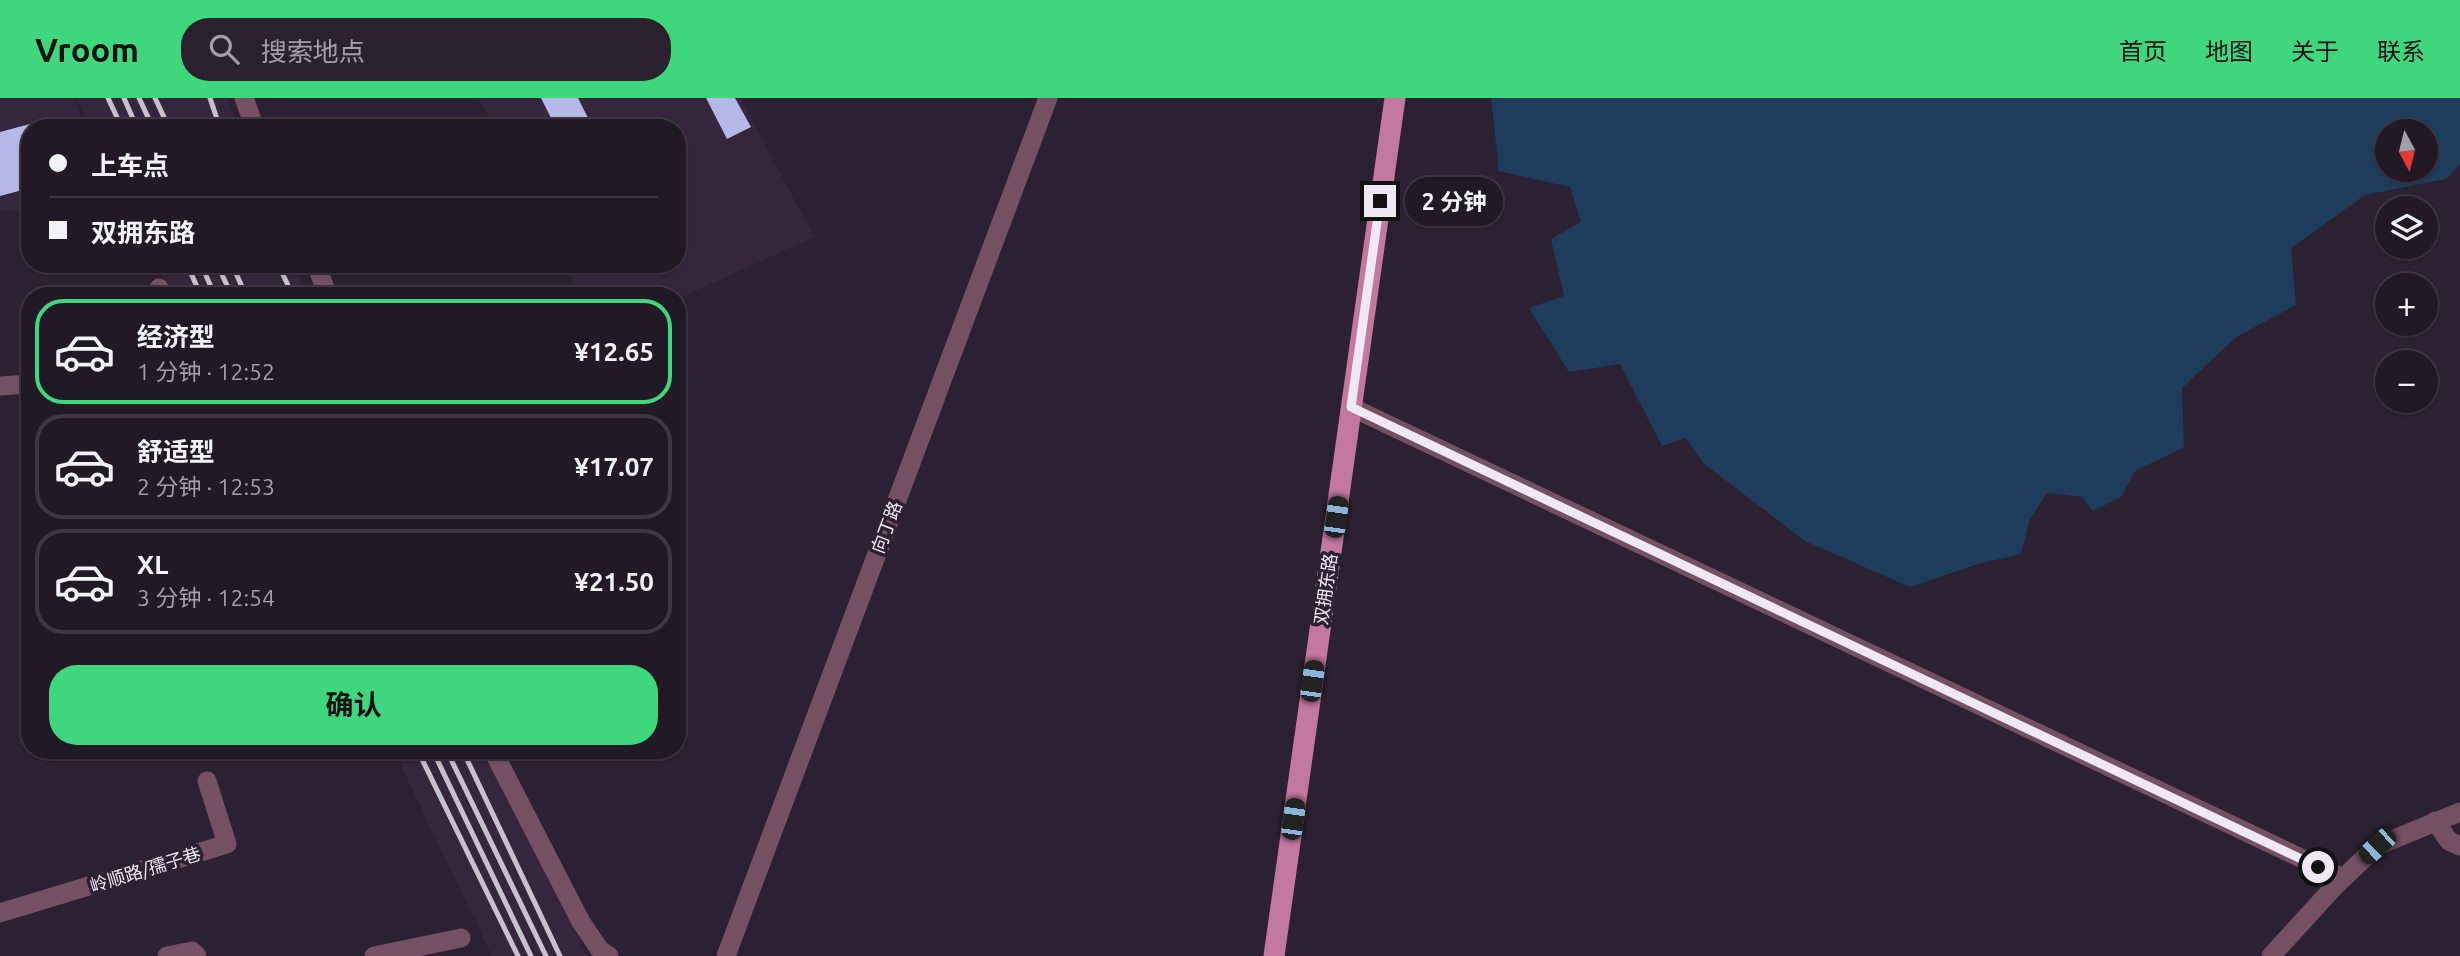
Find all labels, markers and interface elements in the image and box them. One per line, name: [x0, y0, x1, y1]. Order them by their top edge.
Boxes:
search box: [181, 18, 671, 81]
icon: search: [205, 30, 243, 68]
text: Vroom: [35, 31, 139, 68]
text: 搜索地点: [261, 37, 365, 66]
text: 首页: [2119, 38, 2167, 65]
text: 地图: [2205, 38, 2253, 65]
text: 关于: [2291, 38, 2339, 65]
text: 联系: [2377, 38, 2425, 65]
north arrow: [2375, 119, 2438, 182]
map controls: [2375, 119, 2438, 413]
text: 上车点: [91, 151, 169, 180]
callout: 2 分钟: [1404, 176, 1502, 226]
route end: [1364, 185, 1396, 217]
text: 2 分钟: [1422, 189, 1486, 214]
button: layers: [2375, 196, 2438, 259]
text: 双拥东路: [91, 218, 195, 247]
button: +: [2375, 273, 2438, 336]
icon: car: [53, 320, 116, 383]
text: 经济型: [137, 322, 215, 351]
text: ¥12.65: [574, 337, 654, 366]
button: −: [2375, 350, 2438, 413]
text: 1 分钟 · 12:52: [137, 359, 275, 384]
icon: car: [53, 435, 116, 498]
text: 舒适型: [137, 437, 215, 466]
text: ¥17.07: [574, 452, 654, 481]
text: 2 分钟 · 12:53: [137, 474, 275, 499]
car: [1323, 495, 1350, 539]
street label: 向丁路: [867, 498, 905, 556]
icon: car: [53, 550, 116, 613]
text: XL: [137, 550, 168, 579]
street label: 双拥东路: [1310, 552, 1340, 626]
text: ¥21.50: [574, 567, 654, 596]
text: 3 分钟 · 12:54: [137, 585, 275, 610]
car: [1299, 659, 1326, 703]
button: 确认: [49, 665, 658, 745]
car: [1280, 797, 1307, 841]
car: [2355, 824, 2400, 868]
street label: 岭顺路/孺子巷: [87, 843, 203, 895]
route start: [2302, 851, 2334, 883]

